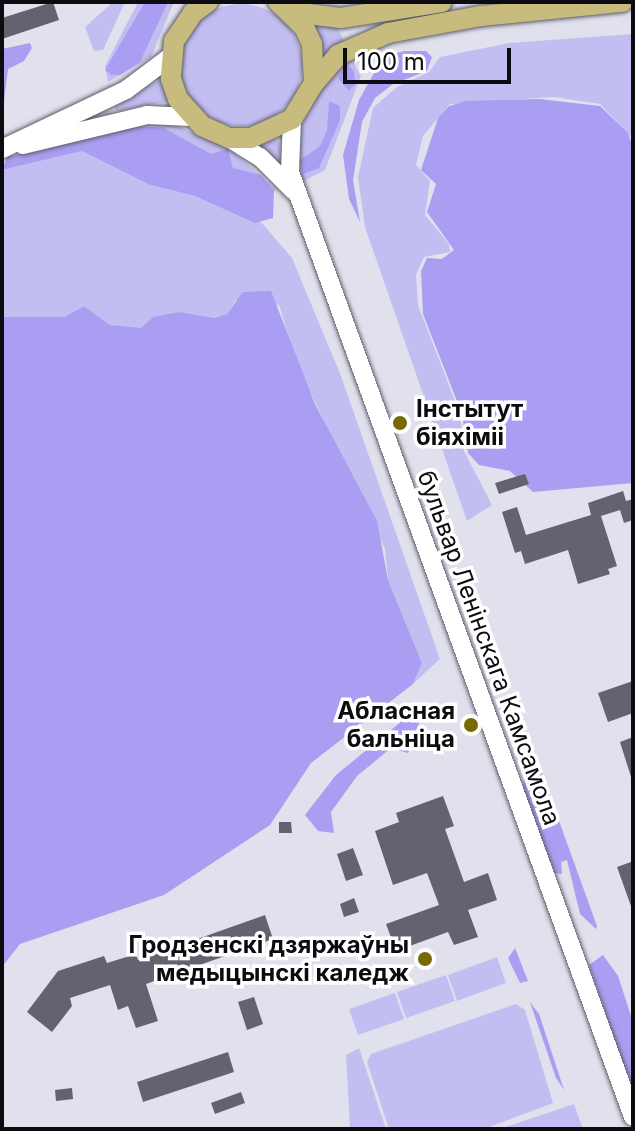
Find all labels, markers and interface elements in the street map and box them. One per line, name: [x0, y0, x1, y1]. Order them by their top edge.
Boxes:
scale bar: [347, 32, 515, 82]
text: 100 m: [357, 47, 425, 76]
place label: Інстытут біяхіміі: [416, 395, 523, 451]
marker: Інстытут біяхіміі: [391, 414, 409, 432]
street label: бульвар Ленінскага Камсамола: [411, 467, 567, 829]
place label: Абласная бальніца: [337, 697, 455, 753]
marker: Абласная бальніца: [462, 716, 480, 734]
place label: Гродзенскі дзяржаўны медыцынскі каледж: [129, 931, 409, 987]
marker: Гродзенскі дзяржаўны медыцынскі каледж: [416, 950, 434, 968]

